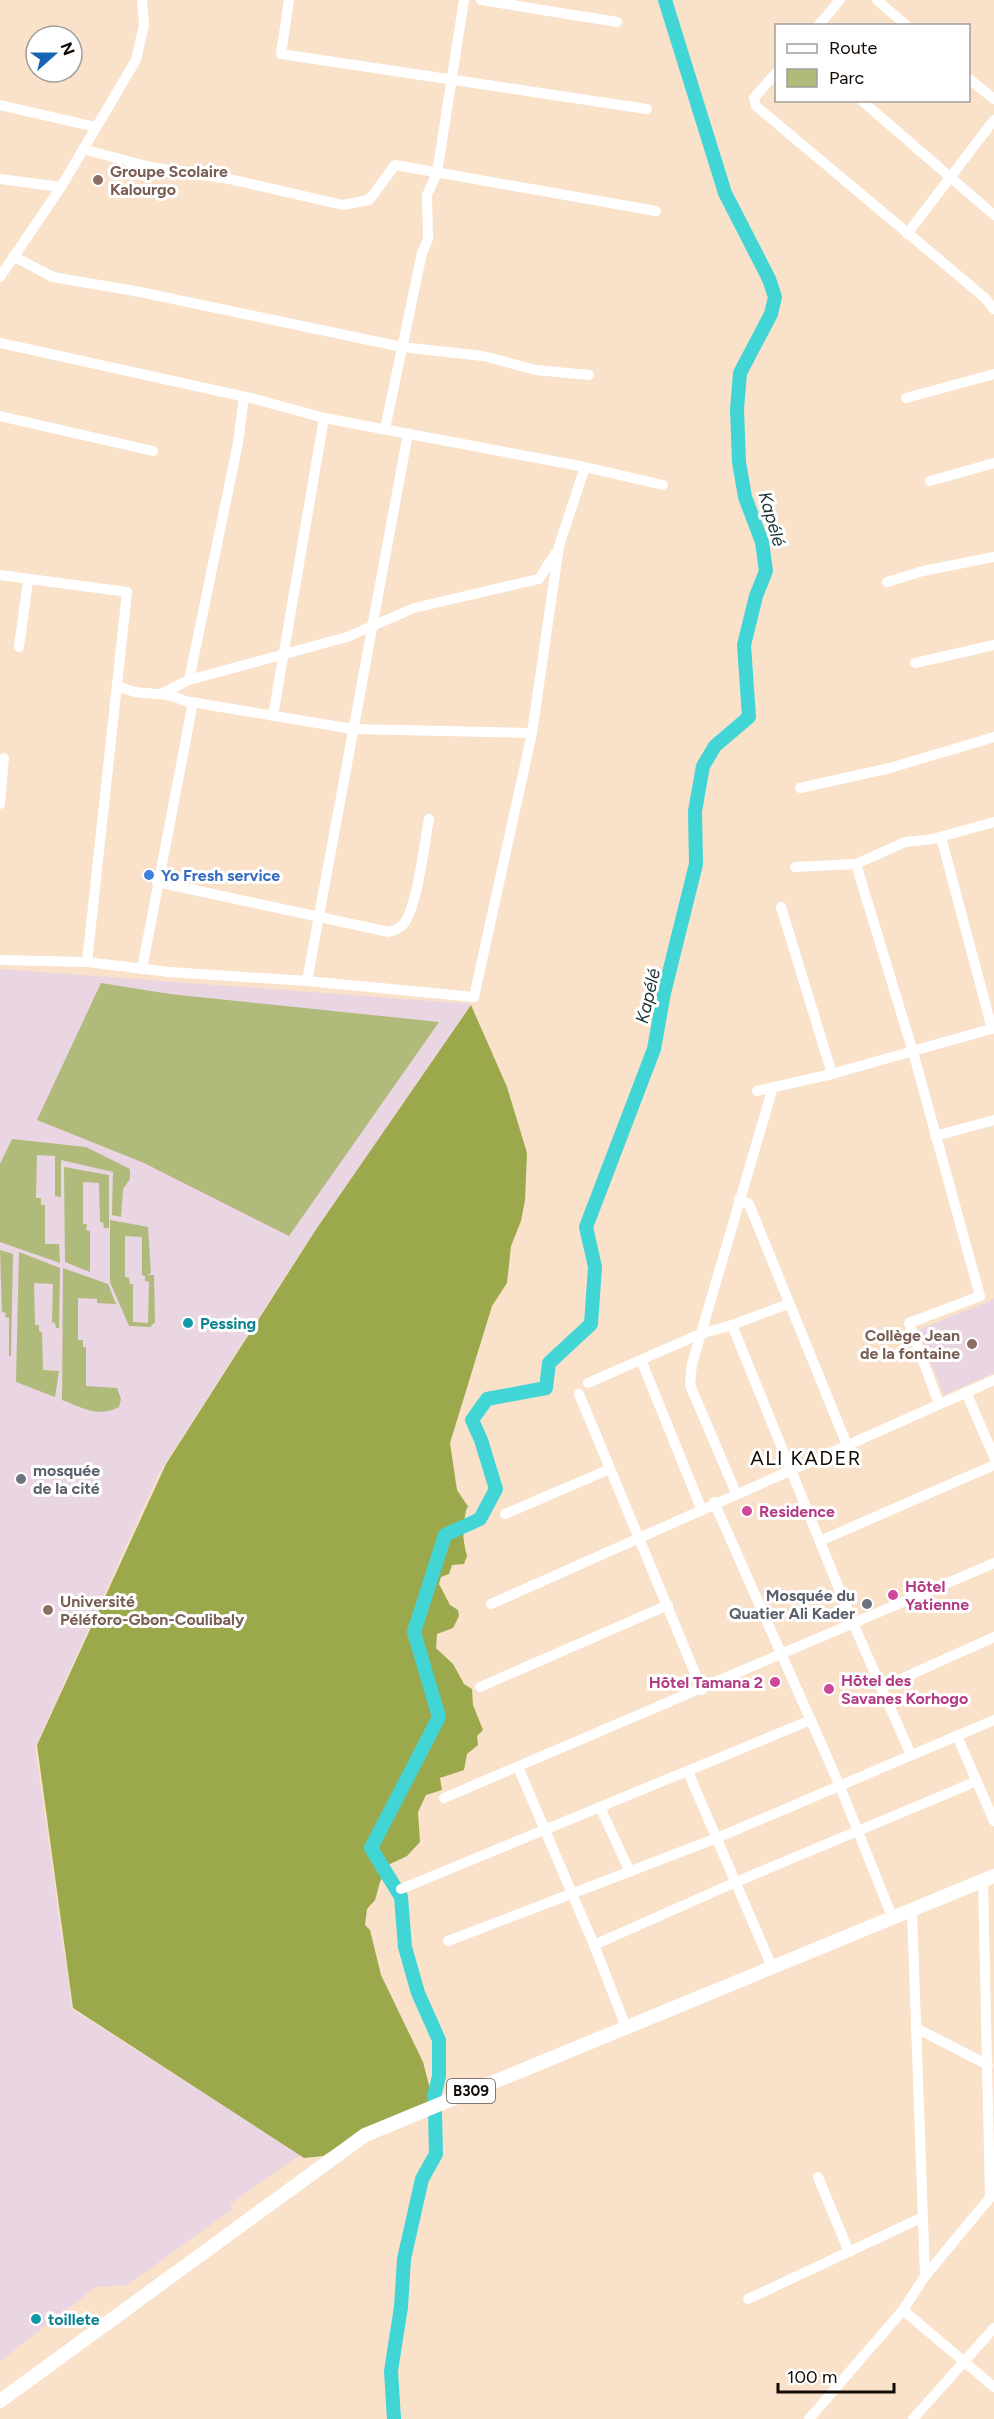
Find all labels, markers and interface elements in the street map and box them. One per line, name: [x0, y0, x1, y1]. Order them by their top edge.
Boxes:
north arrow: [24, 24, 84, 84]
legend: [775, 24, 970, 102]
text: Route: [829, 37, 878, 59]
text: N: [56, 40, 79, 58]
text: Parc: [829, 67, 865, 89]
place label: Groupe Scolaire Kalourgo: [110, 162, 228, 199]
marker: Groupe Scolaire Kalourgo: [91, 173, 105, 187]
water label: Kapélé: [754, 489, 790, 549]
place label: Yo Fresh service: [161, 866, 280, 885]
marker: Yo Fresh service: [142, 868, 156, 882]
water label: Kapélé: [631, 966, 665, 1026]
place label: Pessing: [200, 1314, 256, 1333]
marker: Pessing: [181, 1316, 195, 1330]
place label: Collège Jean de la fontaine: [860, 1326, 960, 1363]
marker: Collège Jean de la fontaine: [965, 1337, 979, 1351]
district label: ALI KADER: [750, 1446, 862, 1470]
place label: mosquée de la cité: [33, 1461, 100, 1498]
marker: mosquée de la cité: [14, 1472, 28, 1486]
place label: Residence: [759, 1502, 835, 1521]
marker: Residence: [740, 1504, 754, 1518]
place label: Hôtel Yatienne: [905, 1577, 969, 1614]
place label: Mosquée du Quatier Ali Kader: [729, 1586, 855, 1623]
marker: Hôtel Yatienne: [886, 1588, 900, 1602]
place label: Université Péléforo-Gbon-Coulibaly: [60, 1592, 245, 1629]
marker: Mosquée du Quatier Ali Kader: [860, 1597, 874, 1611]
marker: Université Péléforo-Gbon-Coulibaly: [41, 1603, 55, 1617]
place label: Hôtel des Savanes Korhogo: [841, 1671, 968, 1708]
place label: Hôtel Tamana 2: [649, 1673, 763, 1692]
marker: Hôtel Tamana 2: [768, 1675, 782, 1689]
marker: Hôtel des Savanes Korhogo: [822, 1682, 836, 1696]
road number: B309: [447, 2079, 495, 2103]
place label: toillete: [48, 2310, 100, 2329]
marker: toillete: [29, 2312, 43, 2326]
scale bar: [778, 2356, 894, 2394]
text: 100 m: [787, 2366, 837, 2388]

